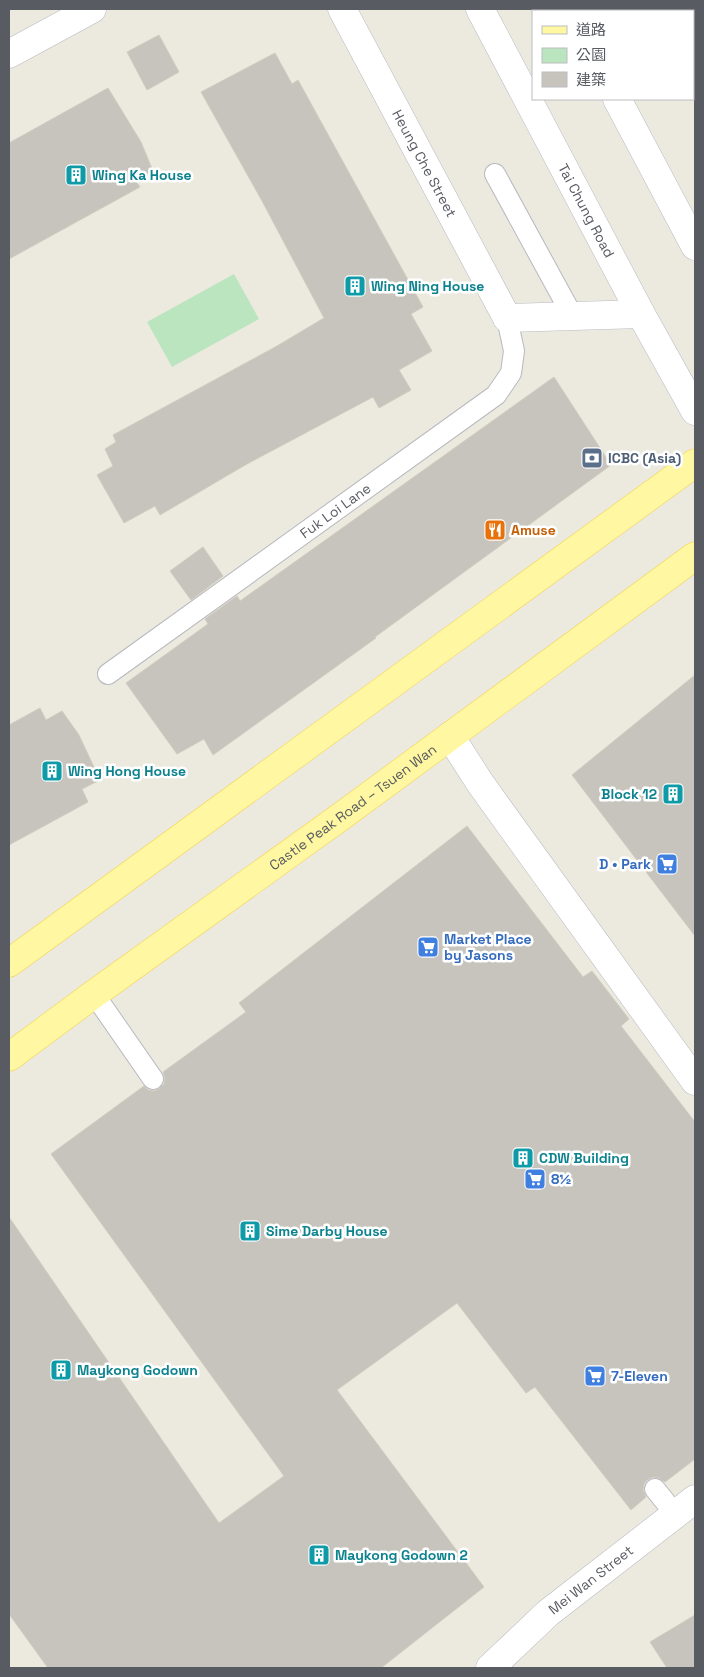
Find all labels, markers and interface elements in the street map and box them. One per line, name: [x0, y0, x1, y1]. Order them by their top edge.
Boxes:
legend: [532, 10, 694, 100]
text: 道路: [576, 20, 606, 39]
text: 公園: [576, 45, 606, 64]
text: 建築: [576, 70, 606, 89]
street label: Heung Che Street: [388, 106, 461, 220]
street label: Tai Chung Road: [554, 161, 619, 261]
building icon: Wing Ka House: [64, 163, 88, 187]
place label: Wing Ka House: [92, 166, 192, 184]
building icon: Wing Ning House: [343, 274, 367, 298]
place label: Wing Ning House: [371, 277, 484, 295]
bank icon: ICBC (Asia): [580, 446, 604, 470]
place label: ICBC (Asia): [608, 449, 681, 467]
street label: Fuk Loi Lane: [296, 479, 374, 542]
restaurant icon: Amuse: [483, 518, 507, 542]
place label: Amuse: [511, 521, 556, 539]
street label: Castle Peak Road – Tsuen Wan: [266, 740, 440, 874]
building icon: Wing Hong House: [40, 759, 64, 783]
place label: Wing Hong House: [68, 762, 186, 780]
building icon: Block 12: [661, 782, 685, 806]
place label: Block 12: [601, 785, 657, 803]
supermarket icon: D • Park: [655, 852, 679, 876]
place label: D • Park: [599, 855, 651, 873]
place label: Market Place by Jasons: [444, 930, 532, 964]
supermarket icon: Market Place by Jasons: [416, 935, 440, 959]
building icon: CDW Building: [511, 1146, 535, 1170]
place label: CDW Building: [539, 1149, 629, 1167]
supermarket icon: 8½: [523, 1167, 547, 1191]
place label: 8½: [551, 1170, 571, 1188]
building icon: Sime Darby House: [238, 1219, 262, 1243]
place label: Sime Darby House: [266, 1222, 388, 1240]
building icon: Maykong Godown: [49, 1358, 73, 1382]
place label: Maykong Godown: [77, 1361, 198, 1379]
supermarket icon: 7-Eleven: [583, 1364, 607, 1388]
place label: 7-Eleven: [611, 1367, 668, 1385]
street label: Mei Wan Street: [545, 1541, 637, 1618]
building icon: Maykong Godown 2: [307, 1543, 331, 1567]
place label: Maykong Godown 2: [335, 1546, 468, 1564]

